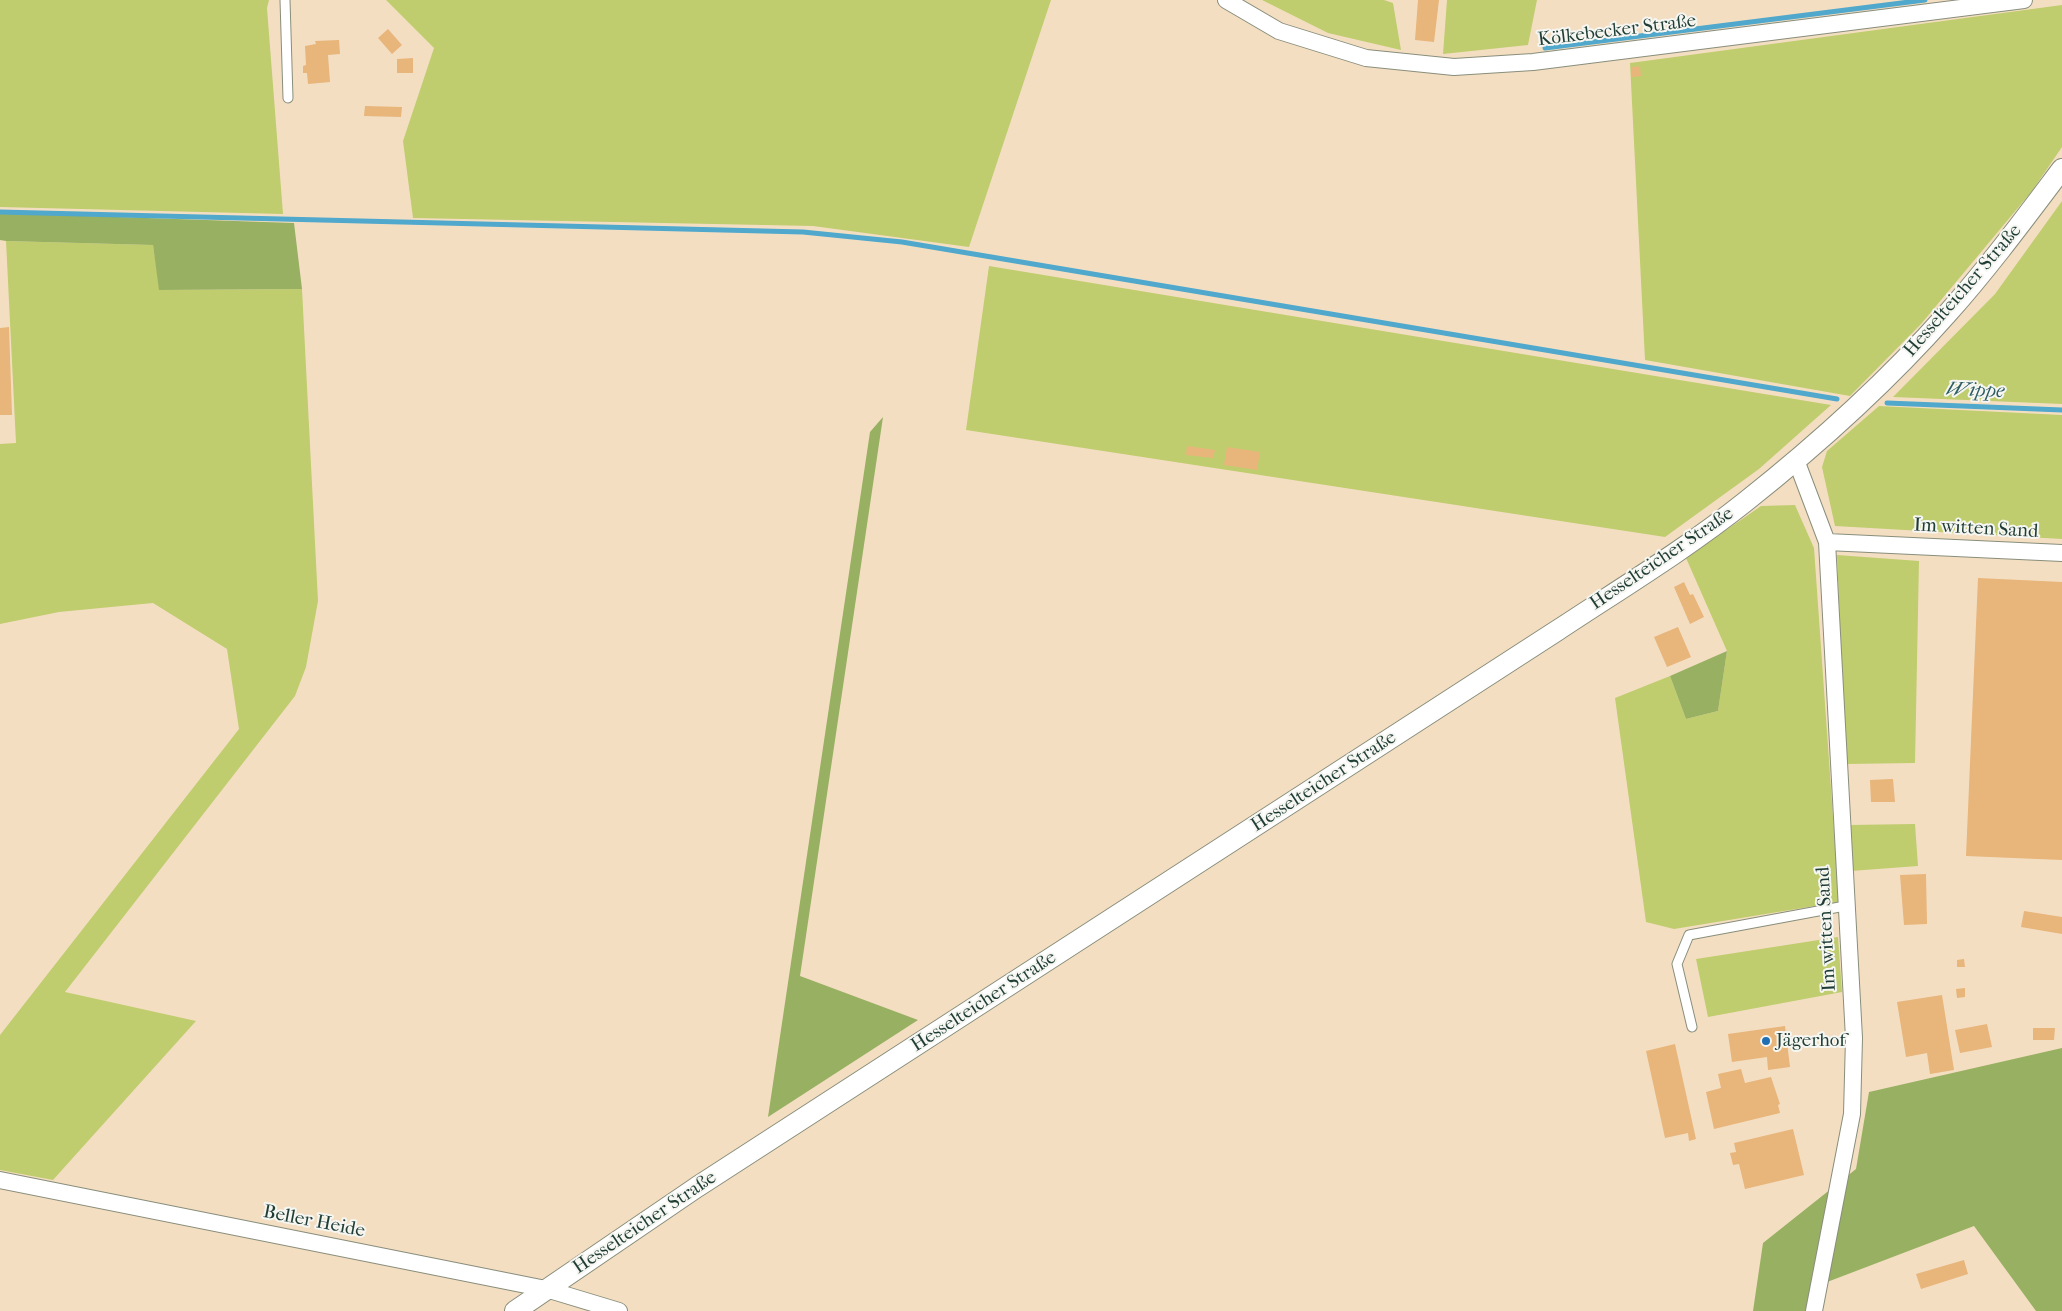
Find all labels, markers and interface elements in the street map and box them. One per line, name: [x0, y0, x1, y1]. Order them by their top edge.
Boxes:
street label: Kölkebecker Straße: [1537, 10, 1697, 52]
street label: Hesselteicher Straße: [1899, 220, 2027, 362]
water label: Wippe: [1945, 378, 2005, 404]
street label: Hesselteicher Straße: [1586, 503, 1738, 615]
street label: Im witten Sand: [1913, 514, 2039, 544]
street label: Hesselteicher Straße: [1247, 727, 1401, 837]
street label: Im witten Sand: [1812, 866, 1842, 992]
street label: Hesselteicher Straße: [907, 947, 1061, 1057]
place label: Jägerhof: [1776, 1030, 1845, 1052]
marker: Jägerhof: [1760, 1035, 1772, 1047]
street label: Hesselteicher Straße: [569, 1167, 721, 1279]
street label: Beller Heide: [261, 1201, 367, 1243]

